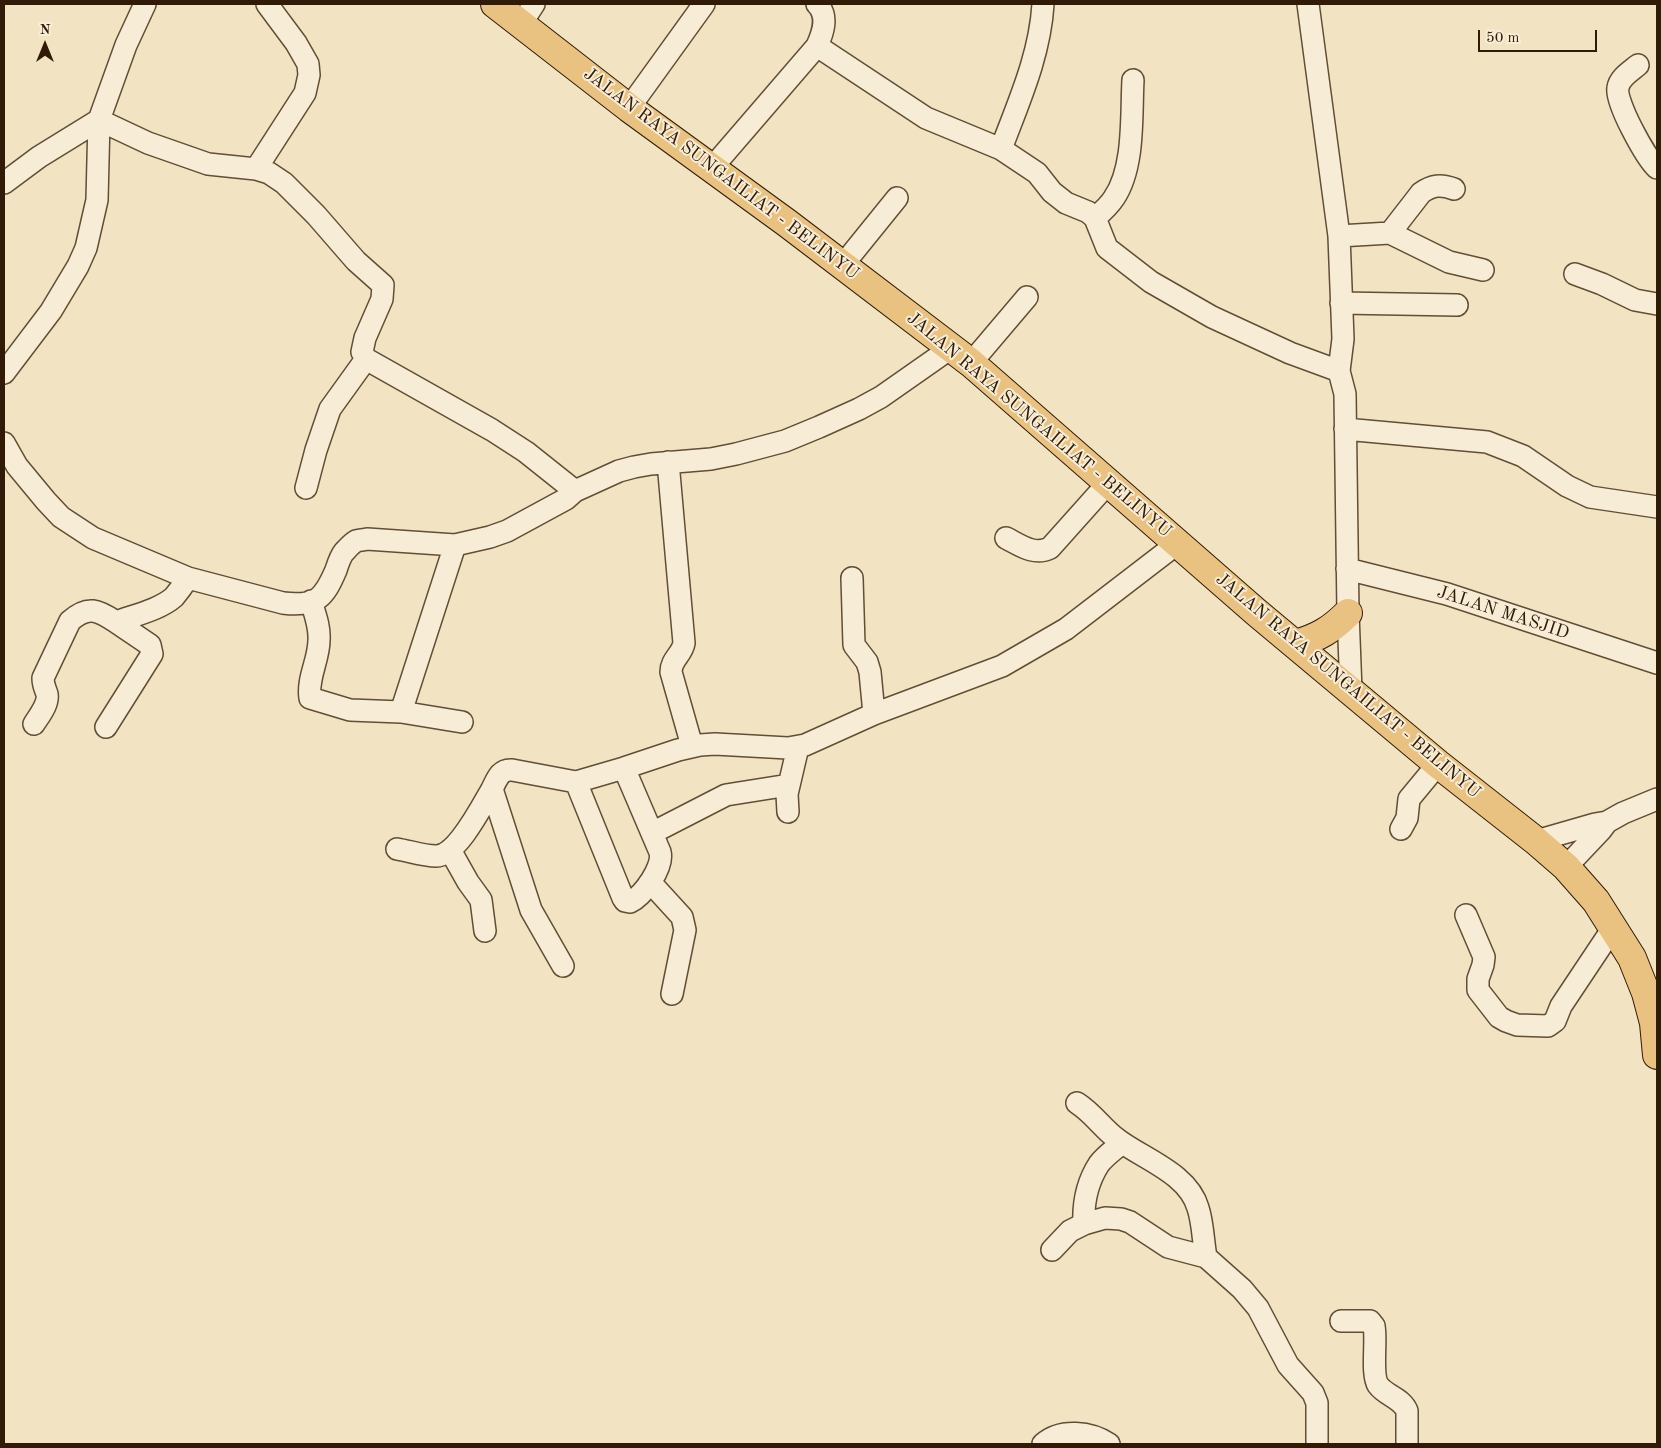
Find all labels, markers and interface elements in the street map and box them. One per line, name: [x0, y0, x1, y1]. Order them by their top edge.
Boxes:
north arrow: [20, 20, 70, 70]
scale bar: [1481, 20, 1600, 52]
text: N: [40, 23, 50, 37]
text: 50 m: [1486, 31, 1520, 46]
street label: JALAN RAYA SUNGAILIAT - BELINYU: [579, 63, 863, 285]
street label: JALAN RAYA SUNGAILIAT - BELINYU: [902, 308, 1176, 542]
street label: JALAN RAYA SUNGAILIAT - BELINYU: [1211, 569, 1485, 803]
street label: JALAN MASJID: [1434, 581, 1572, 645]

